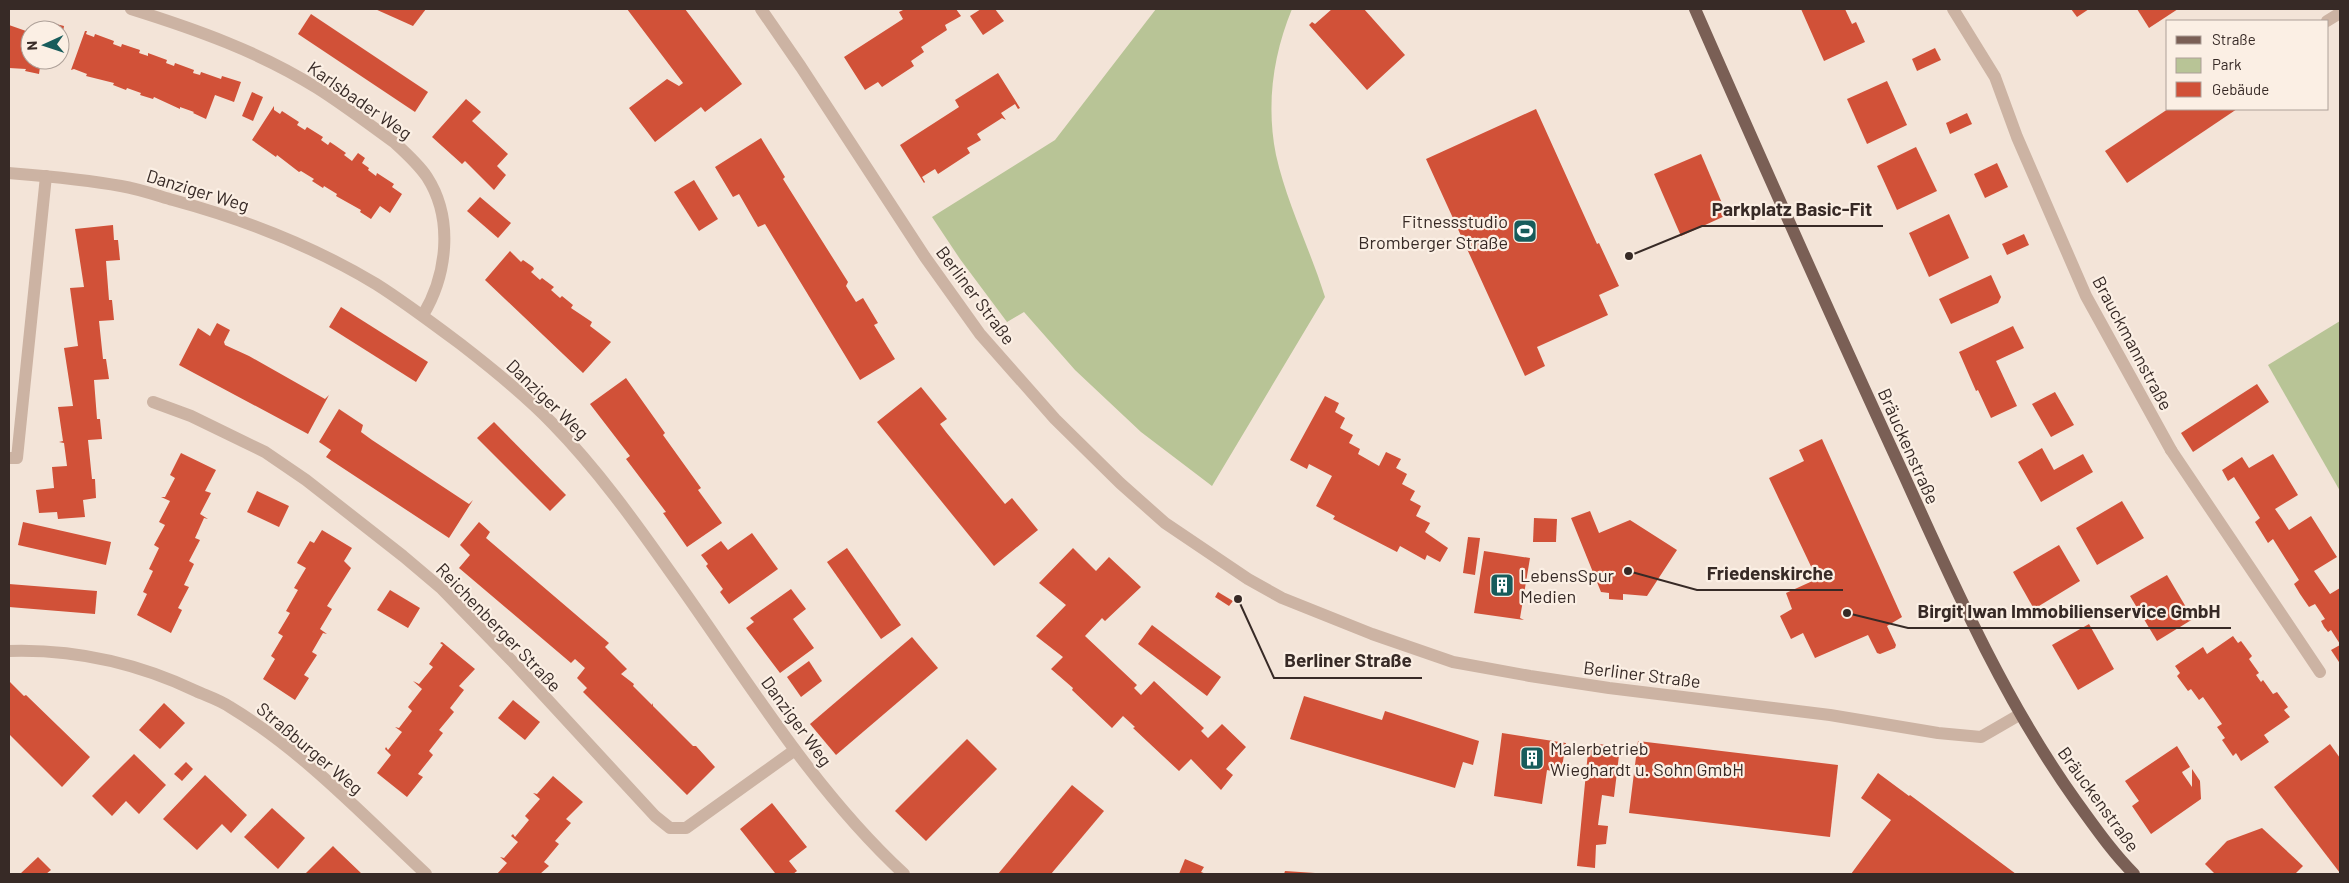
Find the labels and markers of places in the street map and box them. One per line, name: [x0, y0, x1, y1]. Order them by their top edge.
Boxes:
callout: Parkplatz Basic-Fit: [1702, 192, 1883, 226]
place label: Fitnessstudio Bromberger Straße: [1358, 210, 1508, 253]
sports icon: Fitnessstudio Bromberger Straße: [1512, 218, 1538, 244]
callout: Friedenskirche: [1697, 556, 1843, 590]
place label: LebensSpur Medien: [1520, 564, 1615, 607]
building icon: LebensSpur Medien: [1489, 572, 1515, 598]
callout: Birgit Iwan Immobilienservice GmbH: [1908, 594, 2231, 628]
callout: Berliner Straße: [1274, 644, 1422, 678]
place label: Malerbetrieb Wieghardt u. Sohn GmbH: [1550, 737, 1744, 780]
building icon: Malerbetrieb Wieghardt u. Sohn GmbH: [1519, 745, 1545, 771]

